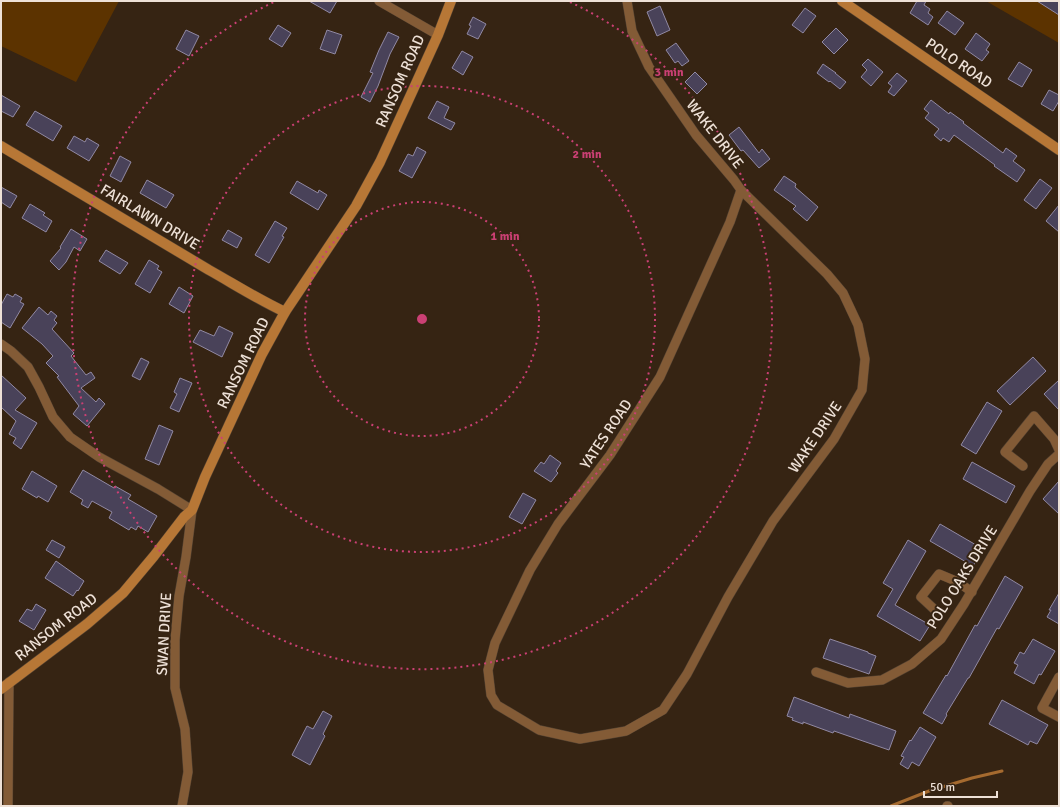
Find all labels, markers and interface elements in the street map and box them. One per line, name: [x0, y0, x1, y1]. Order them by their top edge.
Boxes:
street label: RANSOM ROAD: [372, 32, 428, 130]
street label: POLO ROAD: [922, 34, 996, 92]
text: 3 min: [655, 65, 684, 80]
street label: WAKE DRIVE: [683, 96, 747, 172]
text: 2 min: [573, 147, 602, 162]
street label: FAIRLAWN DRIVE: [97, 180, 203, 254]
text: 1 min: [491, 229, 520, 244]
centre of rings: [415, 312, 429, 326]
street label: RANSOM ROAD: [213, 314, 273, 412]
street label: YATES ROAD: [576, 396, 636, 472]
street label: WAKE DRIVE: [784, 398, 846, 476]
street label: POLO OAKS DRIVE: [923, 522, 1001, 632]
street label: RANSOM ROAD: [11, 589, 101, 665]
street label: SWAN DRIVE: [153, 592, 175, 676]
scale bar: [924, 773, 997, 799]
text: 50 m: [930, 780, 955, 795]

